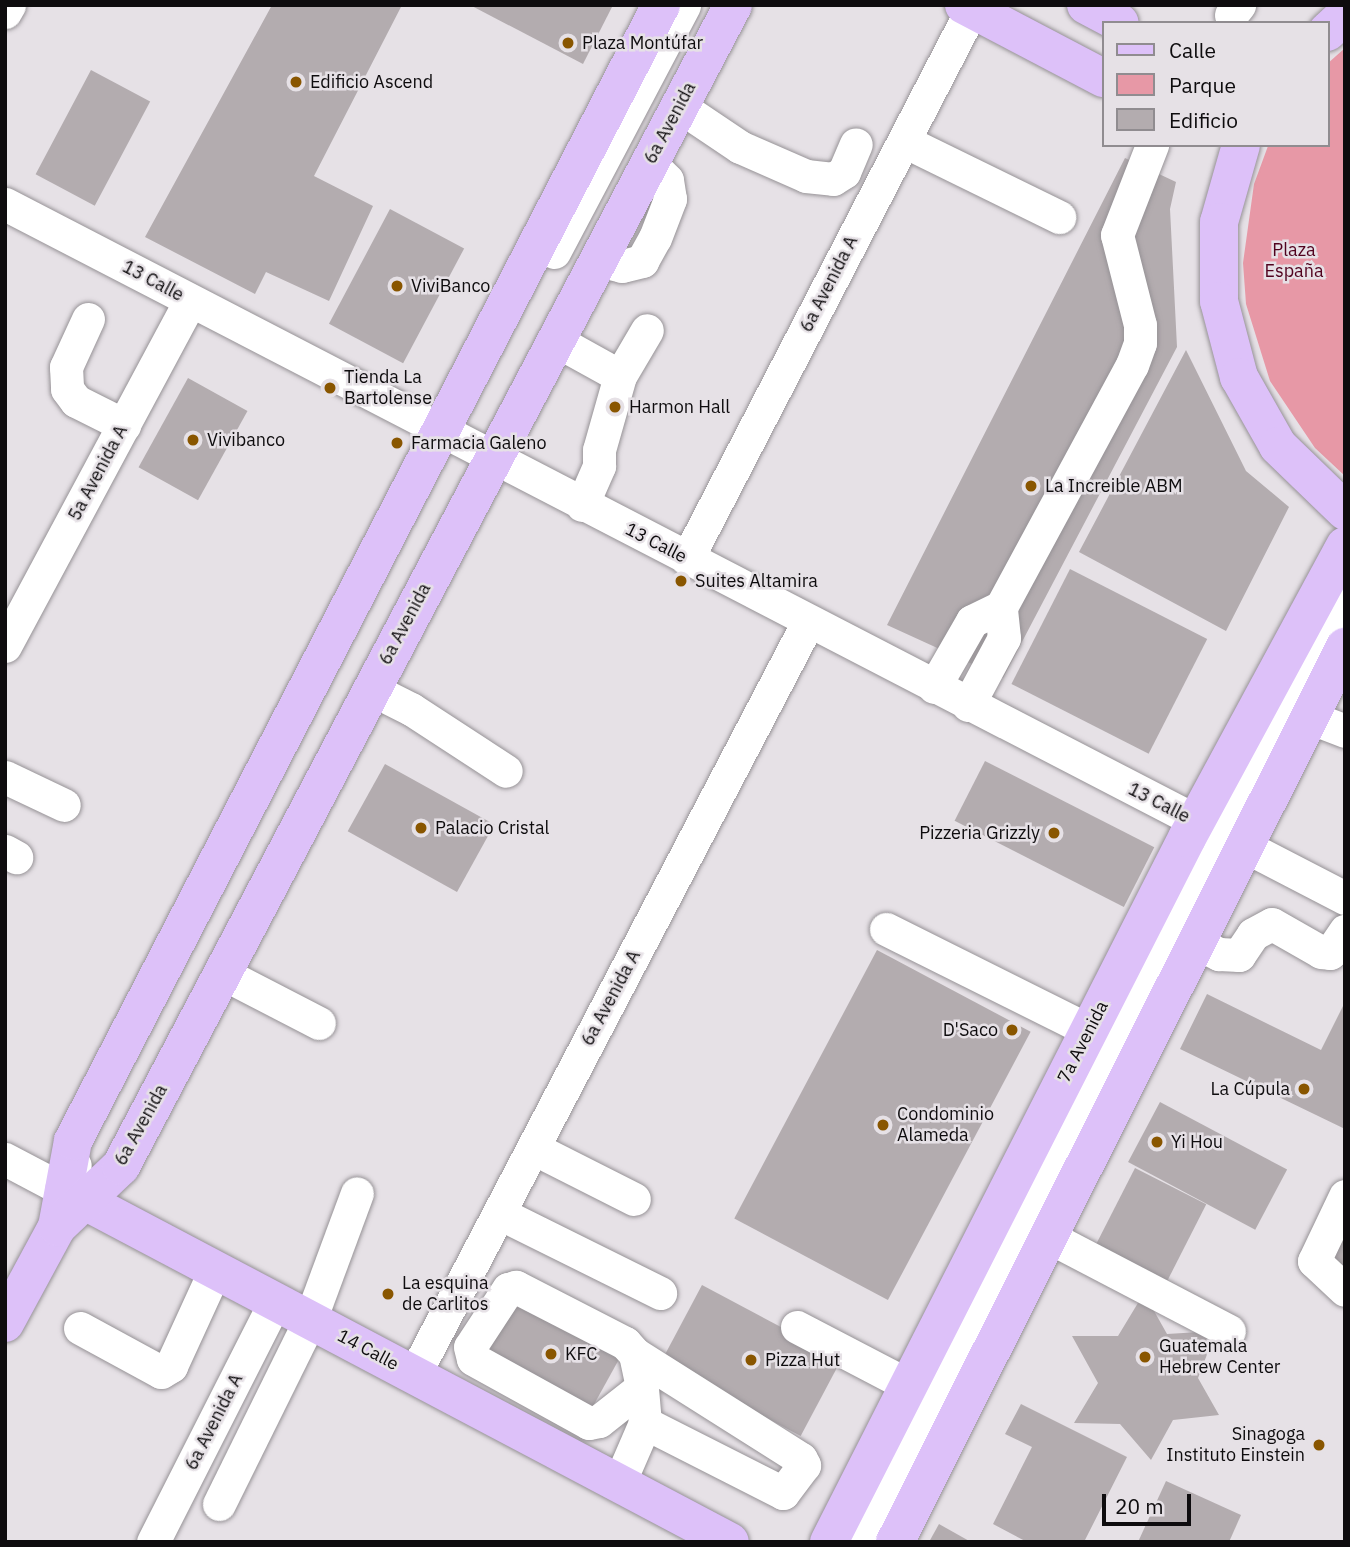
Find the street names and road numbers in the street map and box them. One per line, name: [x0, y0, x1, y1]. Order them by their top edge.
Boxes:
street label: 6a Avenida: [640, 79, 700, 167]
street label: 6a Avenida A: [796, 232, 862, 336]
street label: 13 Calle: [119, 256, 187, 306]
street label: 5a Avenida A: [64, 422, 132, 524]
street label: 13 Calle: [622, 518, 690, 568]
street label: 6a Avenida: [375, 580, 435, 668]
street label: 13 Calle: [1125, 778, 1193, 828]
street label: 6a Avenida A: [577, 947, 645, 1049]
street label: 7a Avenida: [1053, 997, 1113, 1087]
street label: 6a Avenida: [110, 1081, 172, 1169]
street label: 14 Calle: [334, 1325, 402, 1375]
street label: 6a Avenida A: [181, 1370, 247, 1474]

